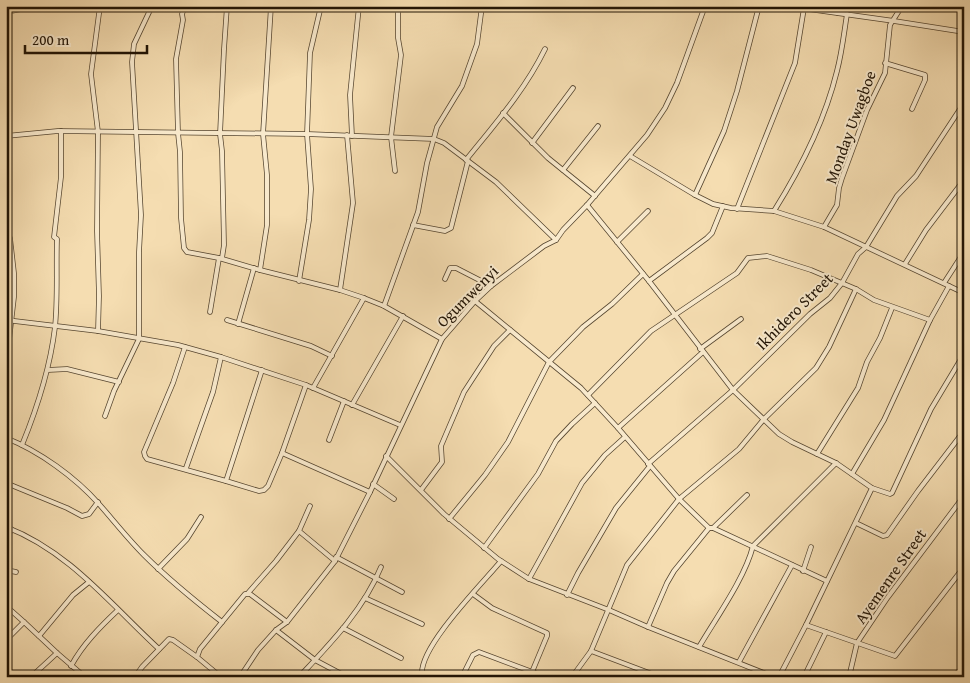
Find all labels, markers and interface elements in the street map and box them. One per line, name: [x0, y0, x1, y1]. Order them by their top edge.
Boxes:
scale bar: [25, 22, 148, 54]
text: 200 m: [32, 29, 70, 50]
street label: Monday Uwagboe: [818, 67, 882, 187]
street label: Ogumwenyi: [430, 259, 504, 333]
street label: Ikhidero Street: [750, 267, 838, 355]
street label: Ayemenre Street: [848, 523, 932, 629]

